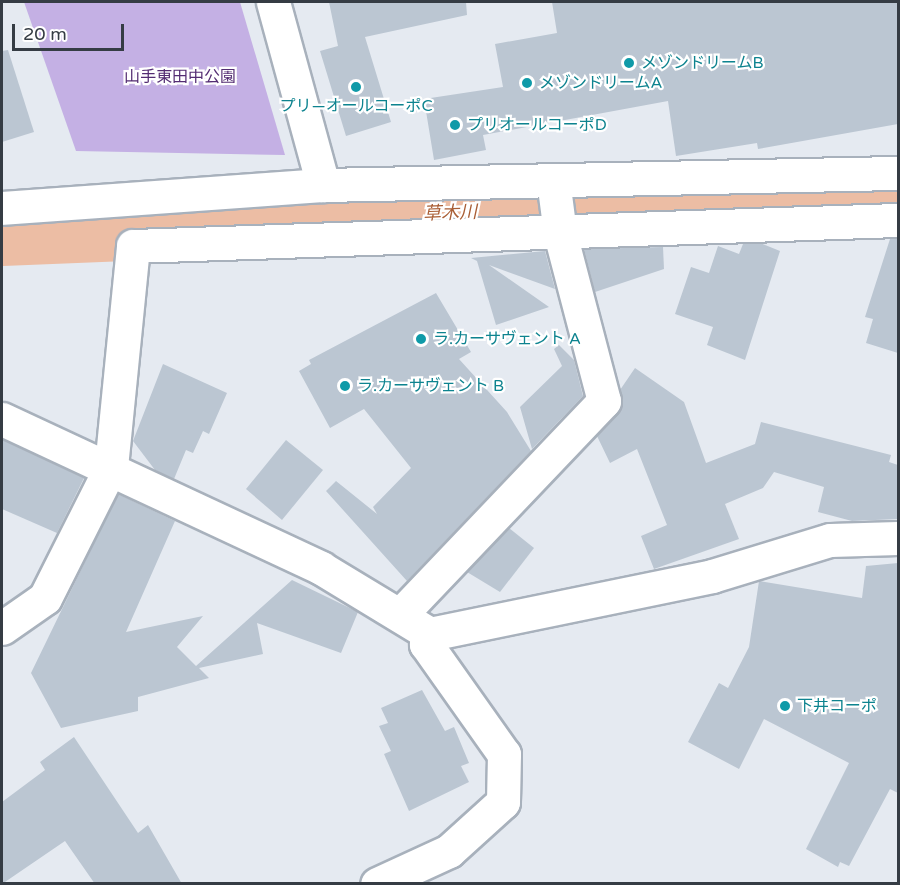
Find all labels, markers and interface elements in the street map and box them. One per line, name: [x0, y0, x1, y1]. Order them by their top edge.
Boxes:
scale bar: [15, 12, 128, 50]
text: 20 m: [23, 23, 67, 45]
place label: メゾンドリームB: [641, 53, 764, 73]
marker: メゾンドリームB: [622, 56, 636, 70]
park label: 山手東田中公園: [124, 67, 236, 87]
place label: メゾンドリームA: [539, 73, 663, 93]
marker: メゾンドリームA: [520, 76, 534, 90]
marker: プリ―オールコーポC: [349, 80, 363, 94]
place label: プリ―オールコーポC: [279, 96, 433, 116]
place label: プリオールコーポD: [467, 115, 607, 135]
marker: プリオールコーポD: [448, 118, 462, 132]
water label: 草木川: [423, 201, 477, 225]
place label: ラ.カーサヴェント A: [433, 329, 581, 349]
marker: ラ.カーサヴェント A: [414, 332, 428, 346]
place label: ラ.カーサヴェント B: [357, 376, 504, 396]
marker: ラ.カーサヴェント B: [338, 379, 352, 393]
place label: 下井コーポ: [797, 696, 877, 716]
marker: 下井コーポ: [778, 699, 792, 713]

